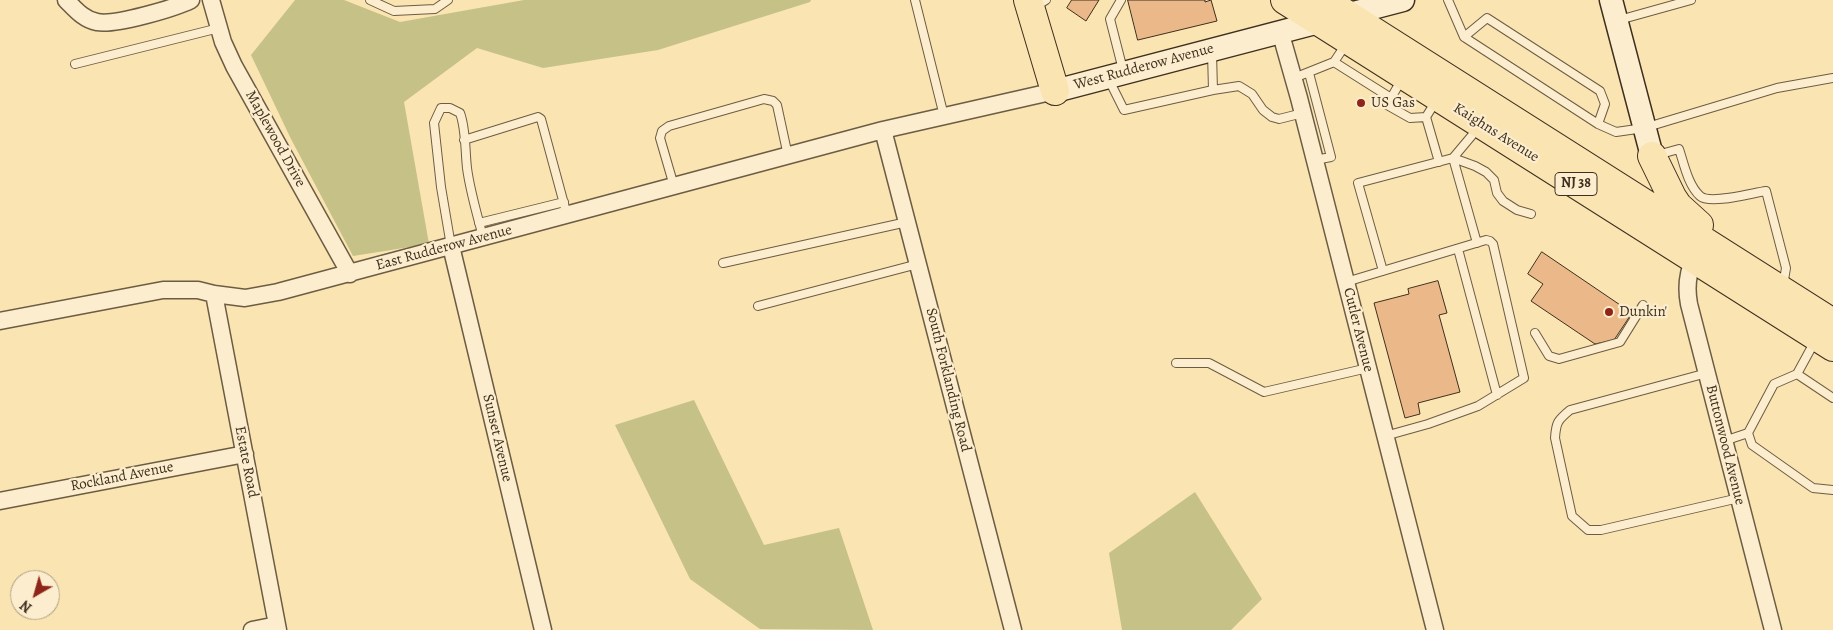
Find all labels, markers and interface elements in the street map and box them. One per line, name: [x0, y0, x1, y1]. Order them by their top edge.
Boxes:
street label: West Rudderow Avenue: [1072, 40, 1216, 94]
street label: Maplewood Drive: [241, 87, 309, 191]
place label: US Gas: [1371, 94, 1415, 112]
marker: US Gas: [1355, 97, 1367, 109]
street label: Kaighns Avenue: [1450, 99, 1542, 167]
road number: NJ 38: [1555, 172, 1597, 195]
street label: East Rudderow Avenue: [374, 221, 514, 275]
street label: Cutler Avenue: [1339, 286, 1377, 374]
place label: Dunkin': [1619, 303, 1667, 321]
street label: South Forklanding Road: [921, 306, 975, 454]
marker: Dunkin': [1603, 306, 1615, 318]
street label: Buttonwood Avenue: [1701, 383, 1749, 507]
street label: Sunset Avenue: [478, 392, 516, 484]
street label: Estate Road: [230, 425, 262, 499]
street label: Rockland Avenue: [69, 458, 175, 496]
north arrow: [10, 570, 60, 620]
text: N: [16, 596, 36, 617]

